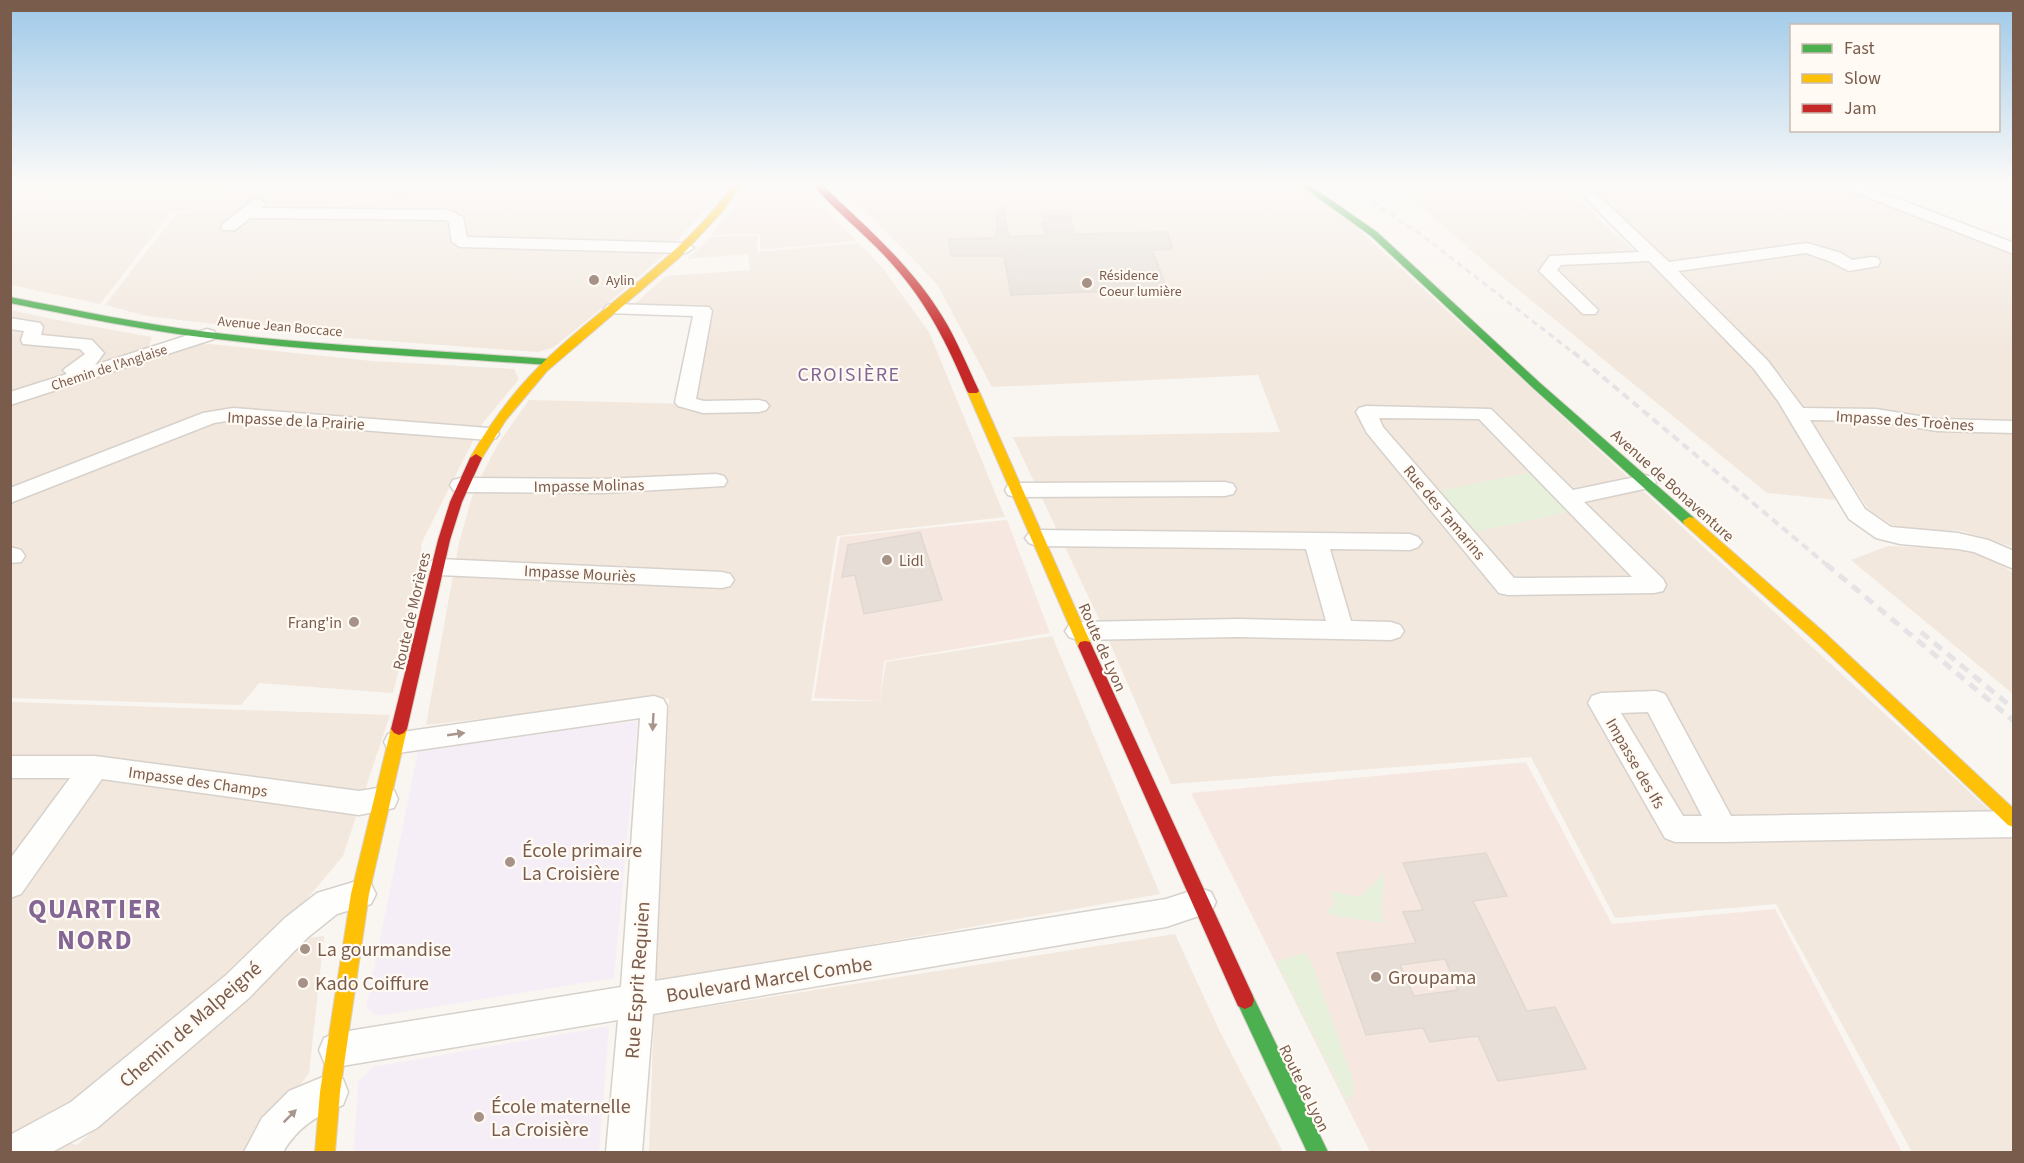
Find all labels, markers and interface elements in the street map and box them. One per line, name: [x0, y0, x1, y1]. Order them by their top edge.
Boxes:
legend: [1790, 24, 2000, 132]
text: Fast: [1844, 36, 1875, 61]
text: Slow: [1844, 66, 1881, 91]
text: Jam: [1844, 96, 1877, 121]
place label: Résidence Coeur lumière: [1099, 266, 1182, 302]
place label: Aylin: [606, 271, 635, 291]
marker: Aylin: [587, 273, 601, 287]
marker: Résidence Coeur lumière: [1080, 276, 1094, 290]
street label: Avenue Jean Boccace: [217, 312, 343, 342]
street label: Chemin de l'Anglaise: [49, 340, 170, 396]
district label: CROISIÈRE: [797, 361, 901, 389]
street label: Impasse des Troènes: [1835, 405, 1975, 437]
street label: Impasse de la Prairie: [227, 406, 365, 436]
street label: Avenue de Bonaventure: [1606, 424, 1739, 547]
street label: Rue des Tamarins: [1398, 461, 1491, 565]
street label: Impasse Molinas: [534, 474, 645, 498]
street label: Route de Morières: [388, 550, 436, 672]
place label: Lidl: [899, 550, 924, 572]
marker: Lidl: [880, 553, 894, 567]
street label: Impasse Mouriès: [524, 560, 637, 588]
street label: Route de Lyon: [1073, 600, 1131, 695]
place label: Frang'in: [288, 612, 342, 634]
marker: Frang'in: [347, 615, 361, 629]
one-way arrow: [649, 713, 658, 732]
street label: Impasse des Ifs: [1600, 714, 1670, 813]
one-way arrow: [447, 729, 466, 739]
street label: Impasse des Champs: [127, 761, 269, 803]
place label: École primaire La Croisière: [522, 837, 642, 888]
marker: École primaire La Croisière: [503, 855, 517, 869]
district label: QUARTIER NORD: [28, 890, 162, 960]
street label: Rue Esprit Requien: [619, 900, 657, 1060]
place label: La gourmandise: [317, 936, 451, 964]
marker: La gourmandise: [298, 942, 312, 956]
street label: Boulevard Marcel Combe: [664, 950, 874, 1010]
street label: Chemin de Malpeigné: [113, 955, 268, 1094]
place label: Groupama: [1388, 964, 1476, 992]
place label: Kado Coiffure: [315, 970, 429, 998]
marker: Groupama: [1369, 970, 1383, 984]
marker: Kado Coiffure: [296, 976, 310, 990]
street label: Route de Lyon: [1273, 1041, 1335, 1136]
place label: École maternelle La Croisière: [491, 1093, 631, 1144]
one-way arrow: [283, 1109, 297, 1123]
marker: École maternelle La Croisière: [472, 1110, 486, 1124]

